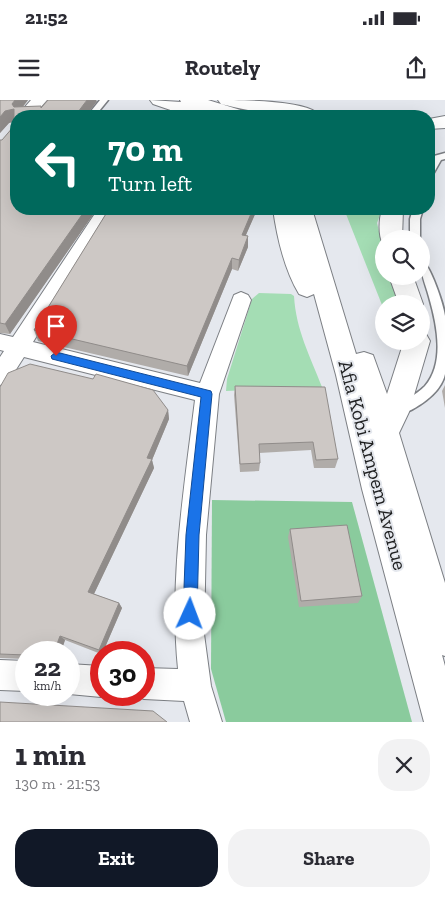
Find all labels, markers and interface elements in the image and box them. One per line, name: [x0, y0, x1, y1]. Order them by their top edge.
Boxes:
text: 21:52: [25, 6, 68, 29]
icon: menu: [15, 54, 43, 82]
text: Routely: [185, 54, 260, 81]
icon: share: [402, 54, 430, 82]
text: 70 m: [108, 128, 183, 170]
icon: left: [25, 130, 90, 195]
text: Turn left: [108, 170, 192, 197]
map controls: [375, 230, 430, 350]
button: search: [375, 230, 430, 285]
button: layers: [375, 295, 430, 350]
pin: [35, 305, 77, 356]
icon: arrive: [42, 312, 70, 340]
street label: Afia Kobi Ampem Avenue: [333, 357, 413, 573]
position arrow: [163, 587, 215, 639]
speed limit sign: 30: [90, 641, 155, 706]
text: 22: [34, 652, 61, 682]
text: km/h: [34, 679, 61, 693]
text: 1 min: [15, 737, 86, 773]
button: close: [378, 739, 430, 791]
text: 130 m · 21:53: [15, 774, 100, 793]
button: Exit: [15, 829, 218, 887]
button: Share: [228, 829, 430, 887]

